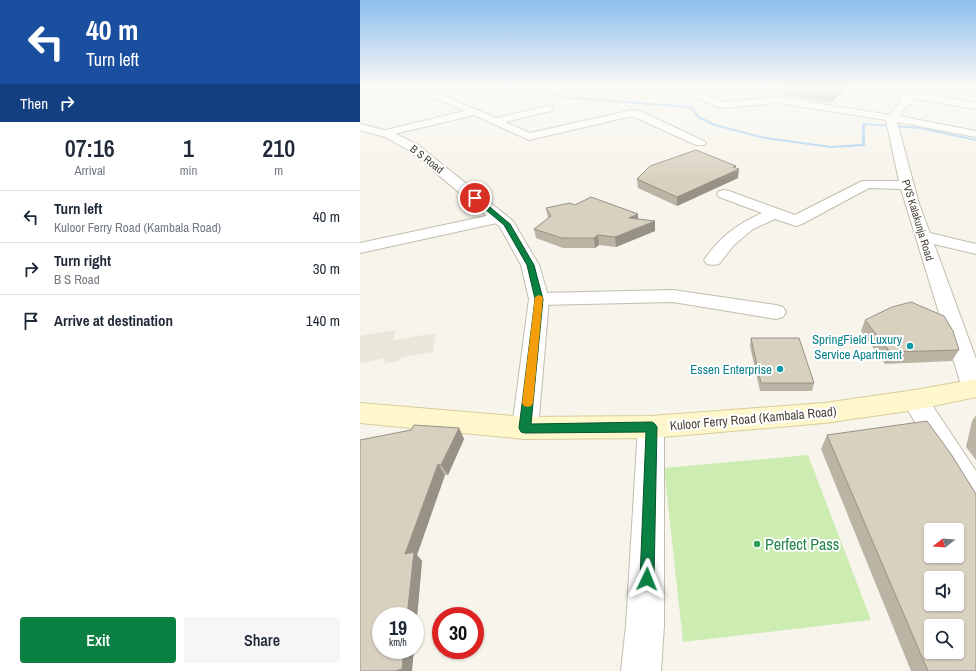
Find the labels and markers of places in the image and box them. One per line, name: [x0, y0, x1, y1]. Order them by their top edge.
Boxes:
pin: [458, 181, 492, 215]
place label: SpringField Luxury Service Apartment: [812, 331, 903, 363]
marker: SpringField Luxury Service Apartment: [905, 341, 915, 351]
place label: Essen Enterprise: [690, 361, 772, 378]
marker: Essen Enterprise: [775, 364, 785, 374]
place label: Perfect Pass: [765, 533, 839, 555]
marker: Perfect Pass: [752, 539, 762, 549]

